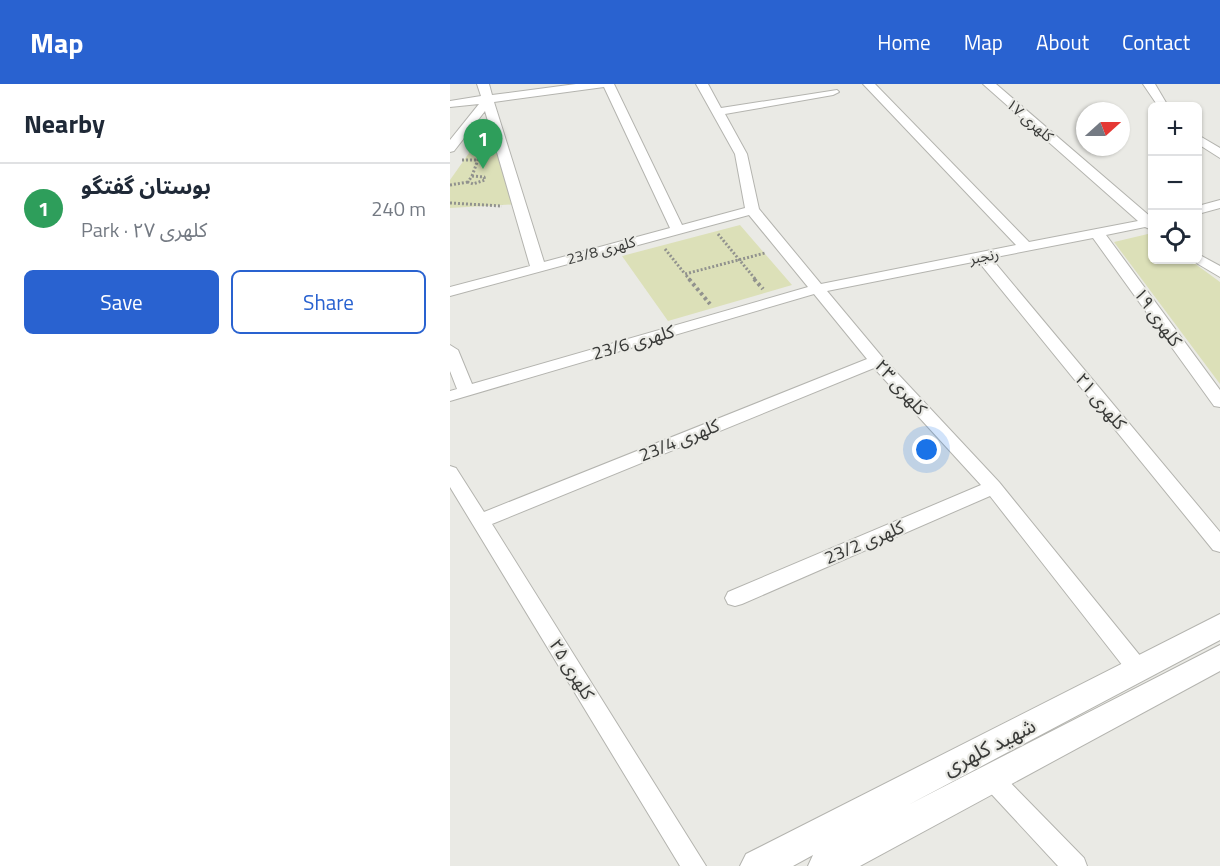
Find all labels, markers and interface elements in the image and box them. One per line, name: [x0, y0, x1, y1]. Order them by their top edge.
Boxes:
text: Map: [30, 21, 84, 64]
text: Home: [877, 26, 931, 58]
text: Map: [964, 26, 1003, 58]
text: About: [1036, 26, 1089, 58]
text: Contact: [1122, 26, 1190, 58]
street label: کلهری ۱۷: [1001, 93, 1059, 148]
north arrow: [1076, 102, 1130, 156]
map controls: [1148, 102, 1202, 264]
button: +: [1148, 102, 1202, 156]
text: Nearby: [24, 104, 105, 143]
pin: 1: [464, 120, 502, 169]
button: −: [1148, 156, 1202, 210]
text: بوستان گفتگو: [81, 169, 211, 203]
text: 1: [38, 193, 49, 224]
text: 240 m: [371, 193, 426, 224]
button: locate: [1148, 210, 1202, 264]
text: Park · کلهری ۲۷: [81, 214, 207, 245]
street label: کلهری 23/8: [564, 230, 639, 270]
street label: رنجبر: [966, 242, 1001, 270]
button: Save: [24, 270, 219, 334]
button: Share: [231, 270, 426, 334]
street label: کلهری ۱۹: [1127, 282, 1189, 353]
street label: کلهری 23/6: [589, 317, 678, 367]
street label: کلهری ۲۳: [868, 353, 934, 421]
street label: کلهری ۲۱: [1069, 367, 1133, 436]
street label: کلهری 23/4: [635, 411, 724, 468]
your location: [912, 435, 941, 464]
street label: کلهری 23/2: [820, 513, 909, 571]
street label: کلهری ۲۵: [543, 633, 602, 705]
street label: شهید کلهری: [937, 709, 1041, 783]

